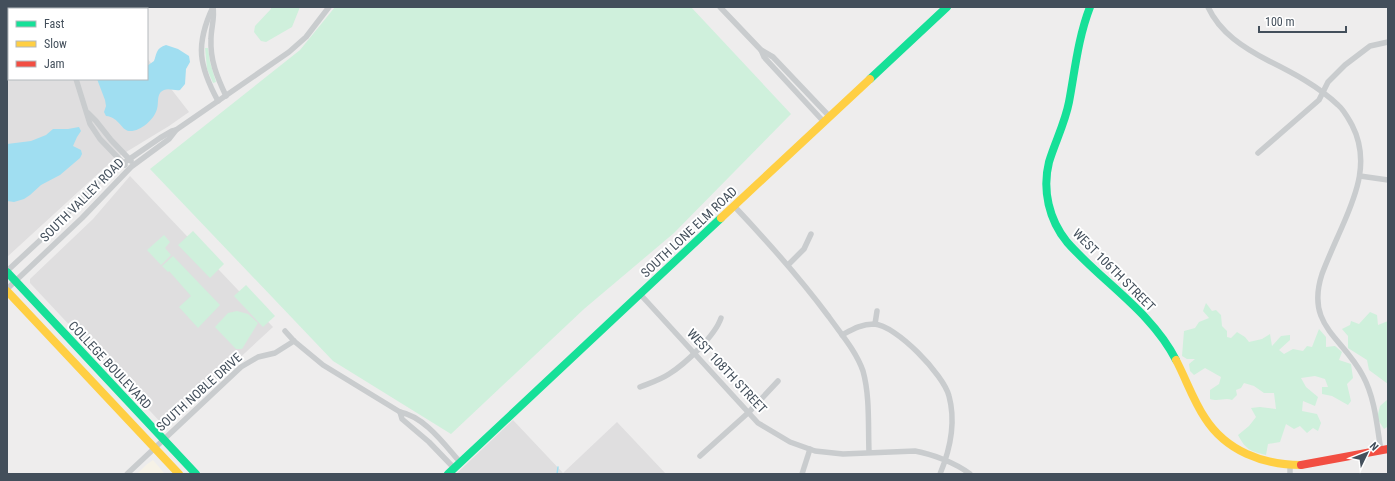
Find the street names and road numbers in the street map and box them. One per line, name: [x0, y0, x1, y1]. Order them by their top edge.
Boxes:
street label: SOUTH VALLEY ROAD: [37, 155, 127, 245]
street label: SOUTH LONE ELM ROAD: [638, 184, 740, 280]
street label: WEST 106TH STREET: [1070, 226, 1158, 314]
street label: COLLEGE BOULEVARD: [65, 318, 155, 412]
street label: WEST 108TH STREET: [684, 326, 770, 416]
street label: SOUTH NOBLE DRIVE: [153, 350, 245, 434]

